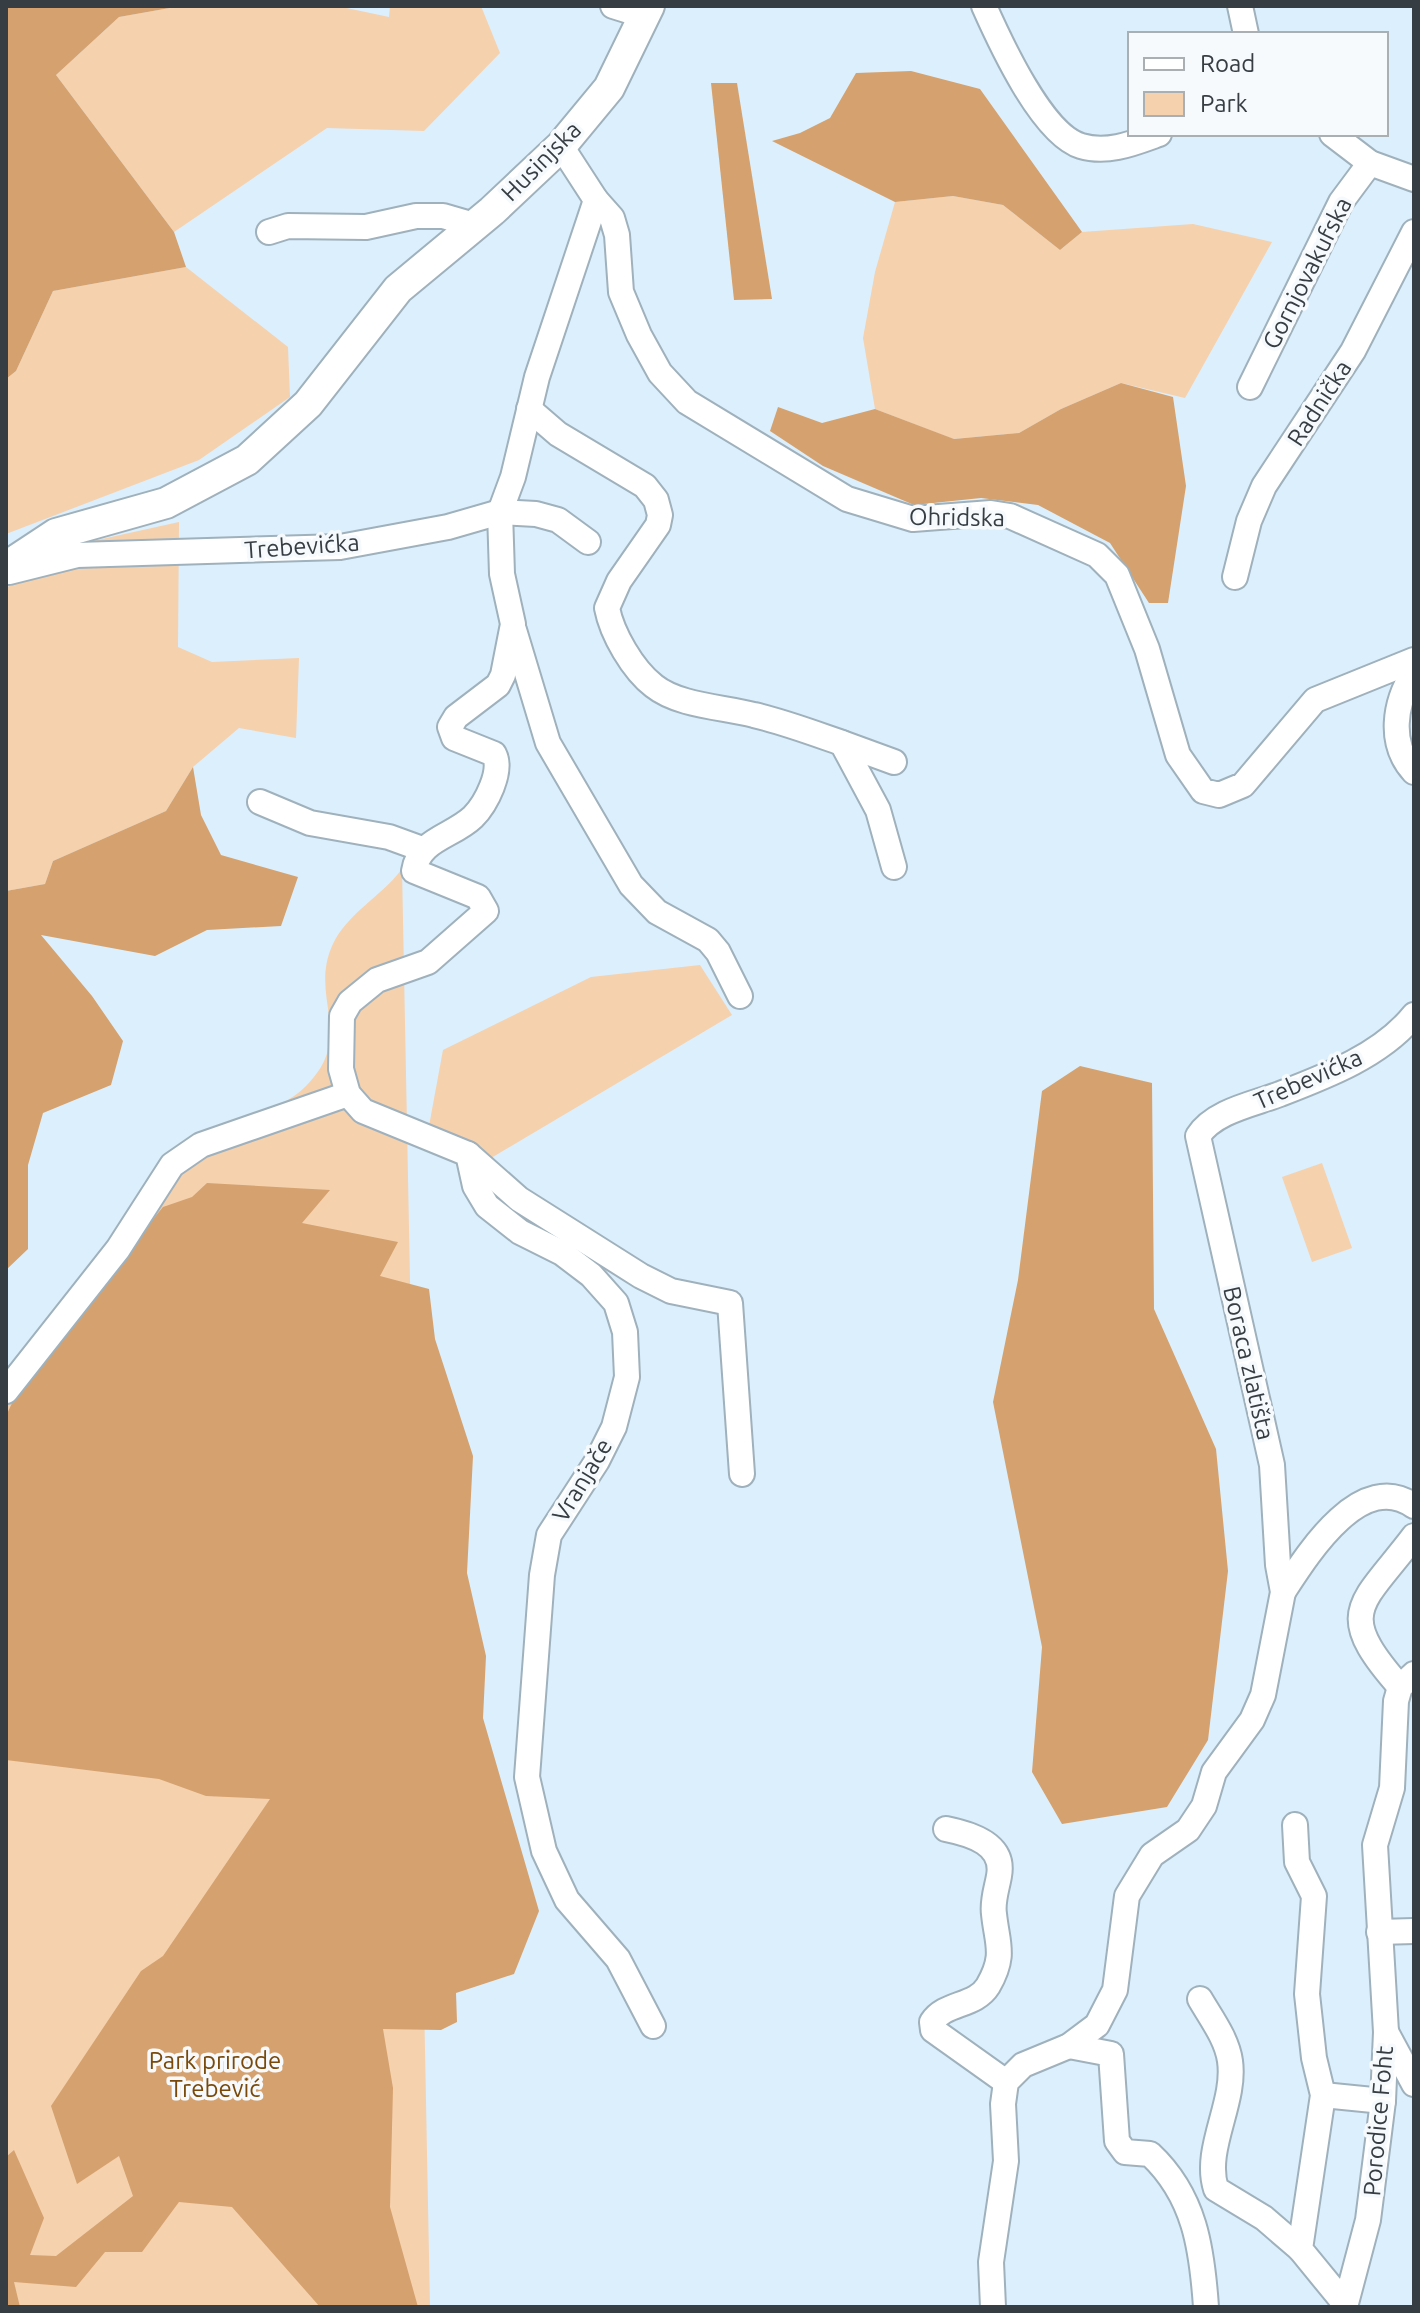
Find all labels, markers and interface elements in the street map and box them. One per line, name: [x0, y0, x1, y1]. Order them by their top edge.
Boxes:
legend: [1128, 32, 1388, 136]
text: Road: [1200, 50, 1255, 77]
text: Park: [1200, 90, 1248, 117]
street label: Husinjska: [496, 116, 586, 206]
street label: Gornjovakufska: [1257, 193, 1357, 353]
street label: Radnička: [1281, 355, 1357, 451]
street label: Ohridska: [909, 503, 1005, 531]
street label: Trebevićka: [244, 529, 360, 563]
street label: Trebevićka: [1250, 1043, 1366, 1115]
street label: Boraca zlatišta: [1218, 1284, 1280, 1442]
street label: Vranjače: [547, 1433, 617, 1527]
street label: Porodice Foht: [1358, 2044, 1398, 2197]
park label: Park prirode Trebević: [149, 2047, 281, 2102]

